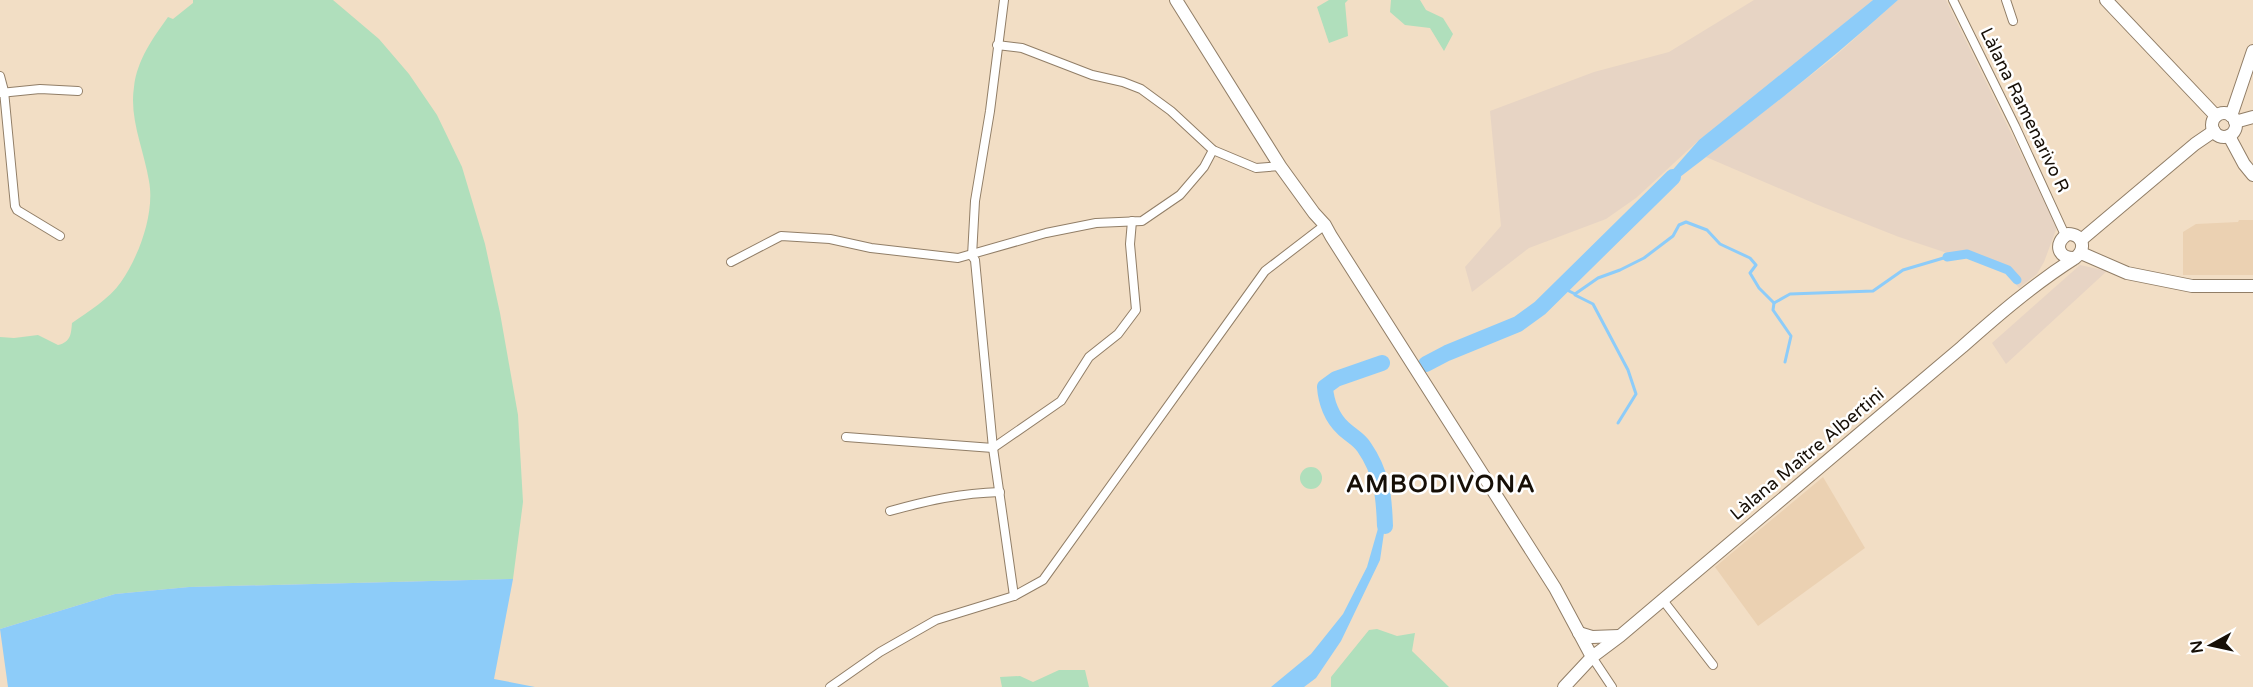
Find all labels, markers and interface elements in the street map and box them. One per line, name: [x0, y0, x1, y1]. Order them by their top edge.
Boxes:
street label: Làlana Ramenarivo R: [1975, 24, 2075, 196]
street label: Làlana Maître Albertini: [1726, 383, 1888, 525]
district label: AMBODIVONA: [1346, 470, 1536, 499]
north arrow: [2181, 615, 2241, 675]
text: N: [2186, 639, 2208, 655]

